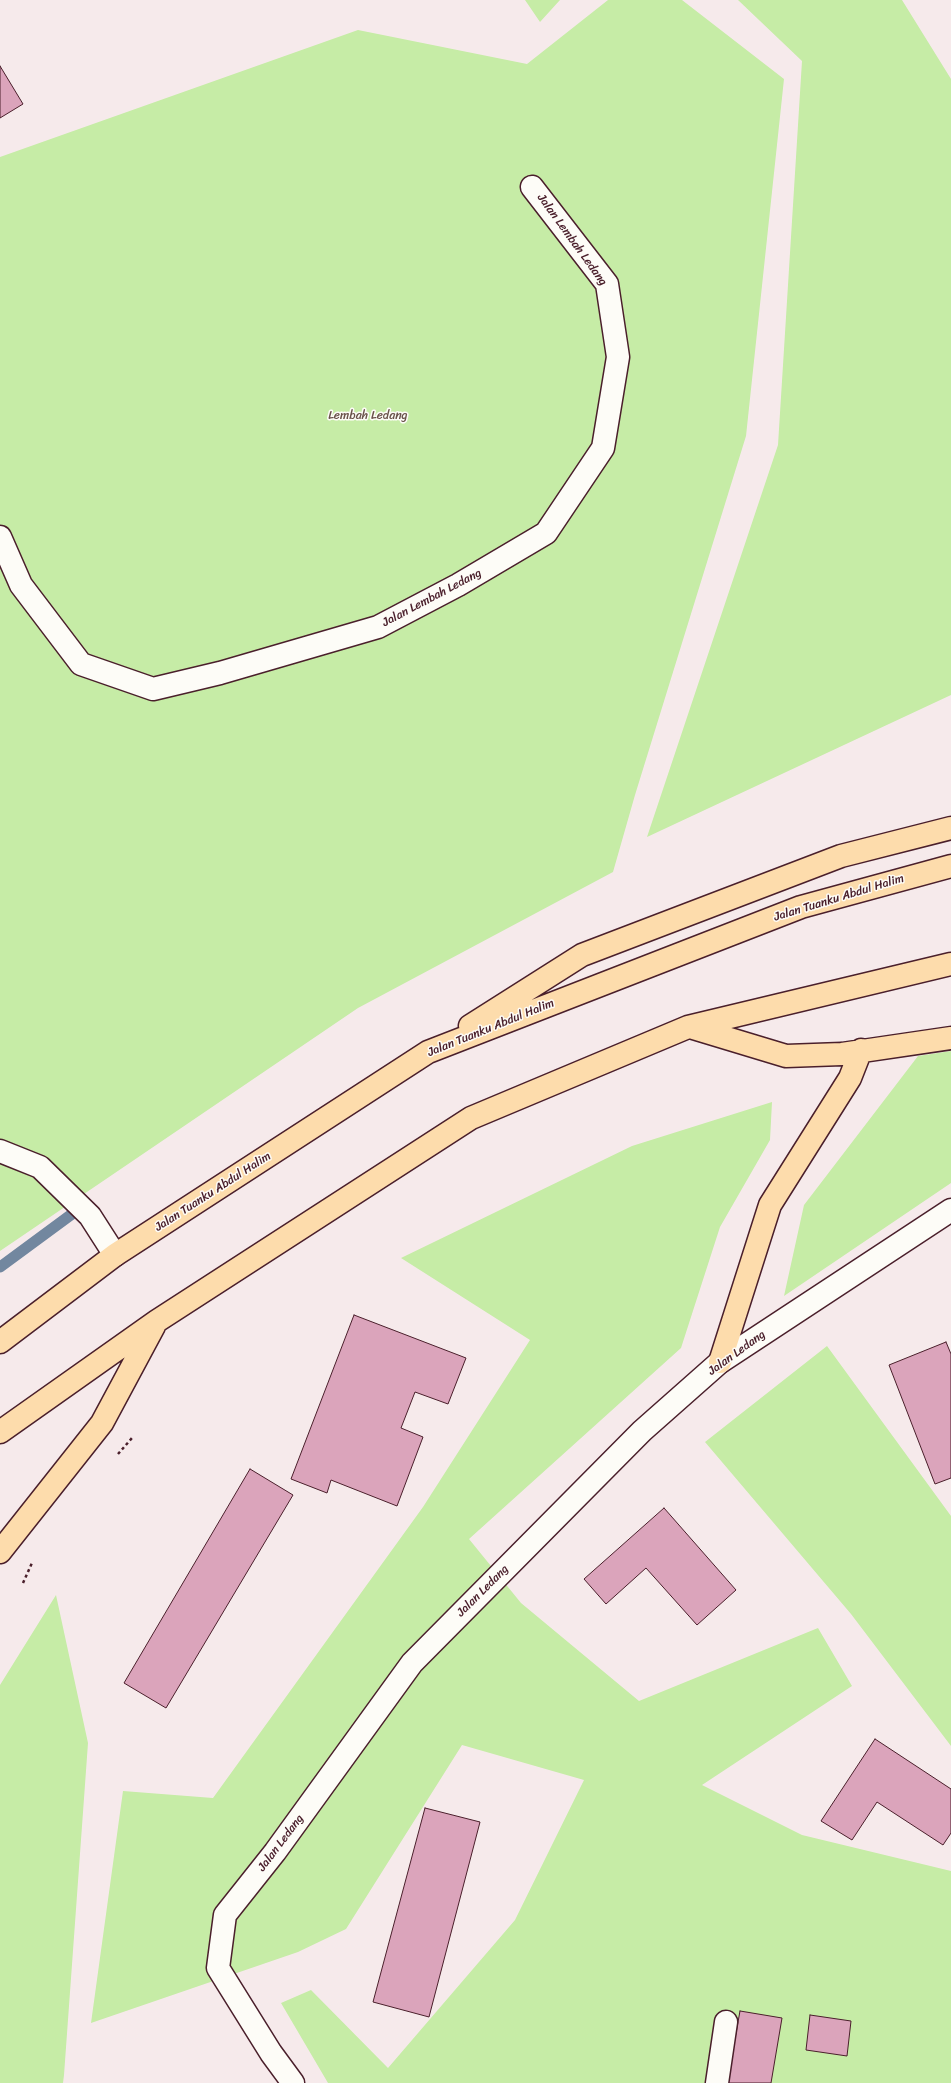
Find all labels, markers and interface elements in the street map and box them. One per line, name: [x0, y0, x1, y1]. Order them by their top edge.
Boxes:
street label: Jalan Lembah Ledang: [534, 191, 610, 289]
park label: Lembah Ledang: [328, 409, 408, 423]
street label: Jalan Lembah Ledang: [380, 566, 484, 630]
street label: Jalan Tuanku Abdul Halim: [772, 871, 906, 925]
street label: Jalan Tuanku Abdul Halim: [426, 996, 556, 1060]
street label: Jalan Tuanku Abdul Halim: [152, 1149, 274, 1235]
street label: Jalan Ledang: [706, 1327, 768, 1379]
street label: Jalan Ledang: [454, 1562, 512, 1620]
street label: Jalan Ledang: [255, 1812, 307, 1874]

